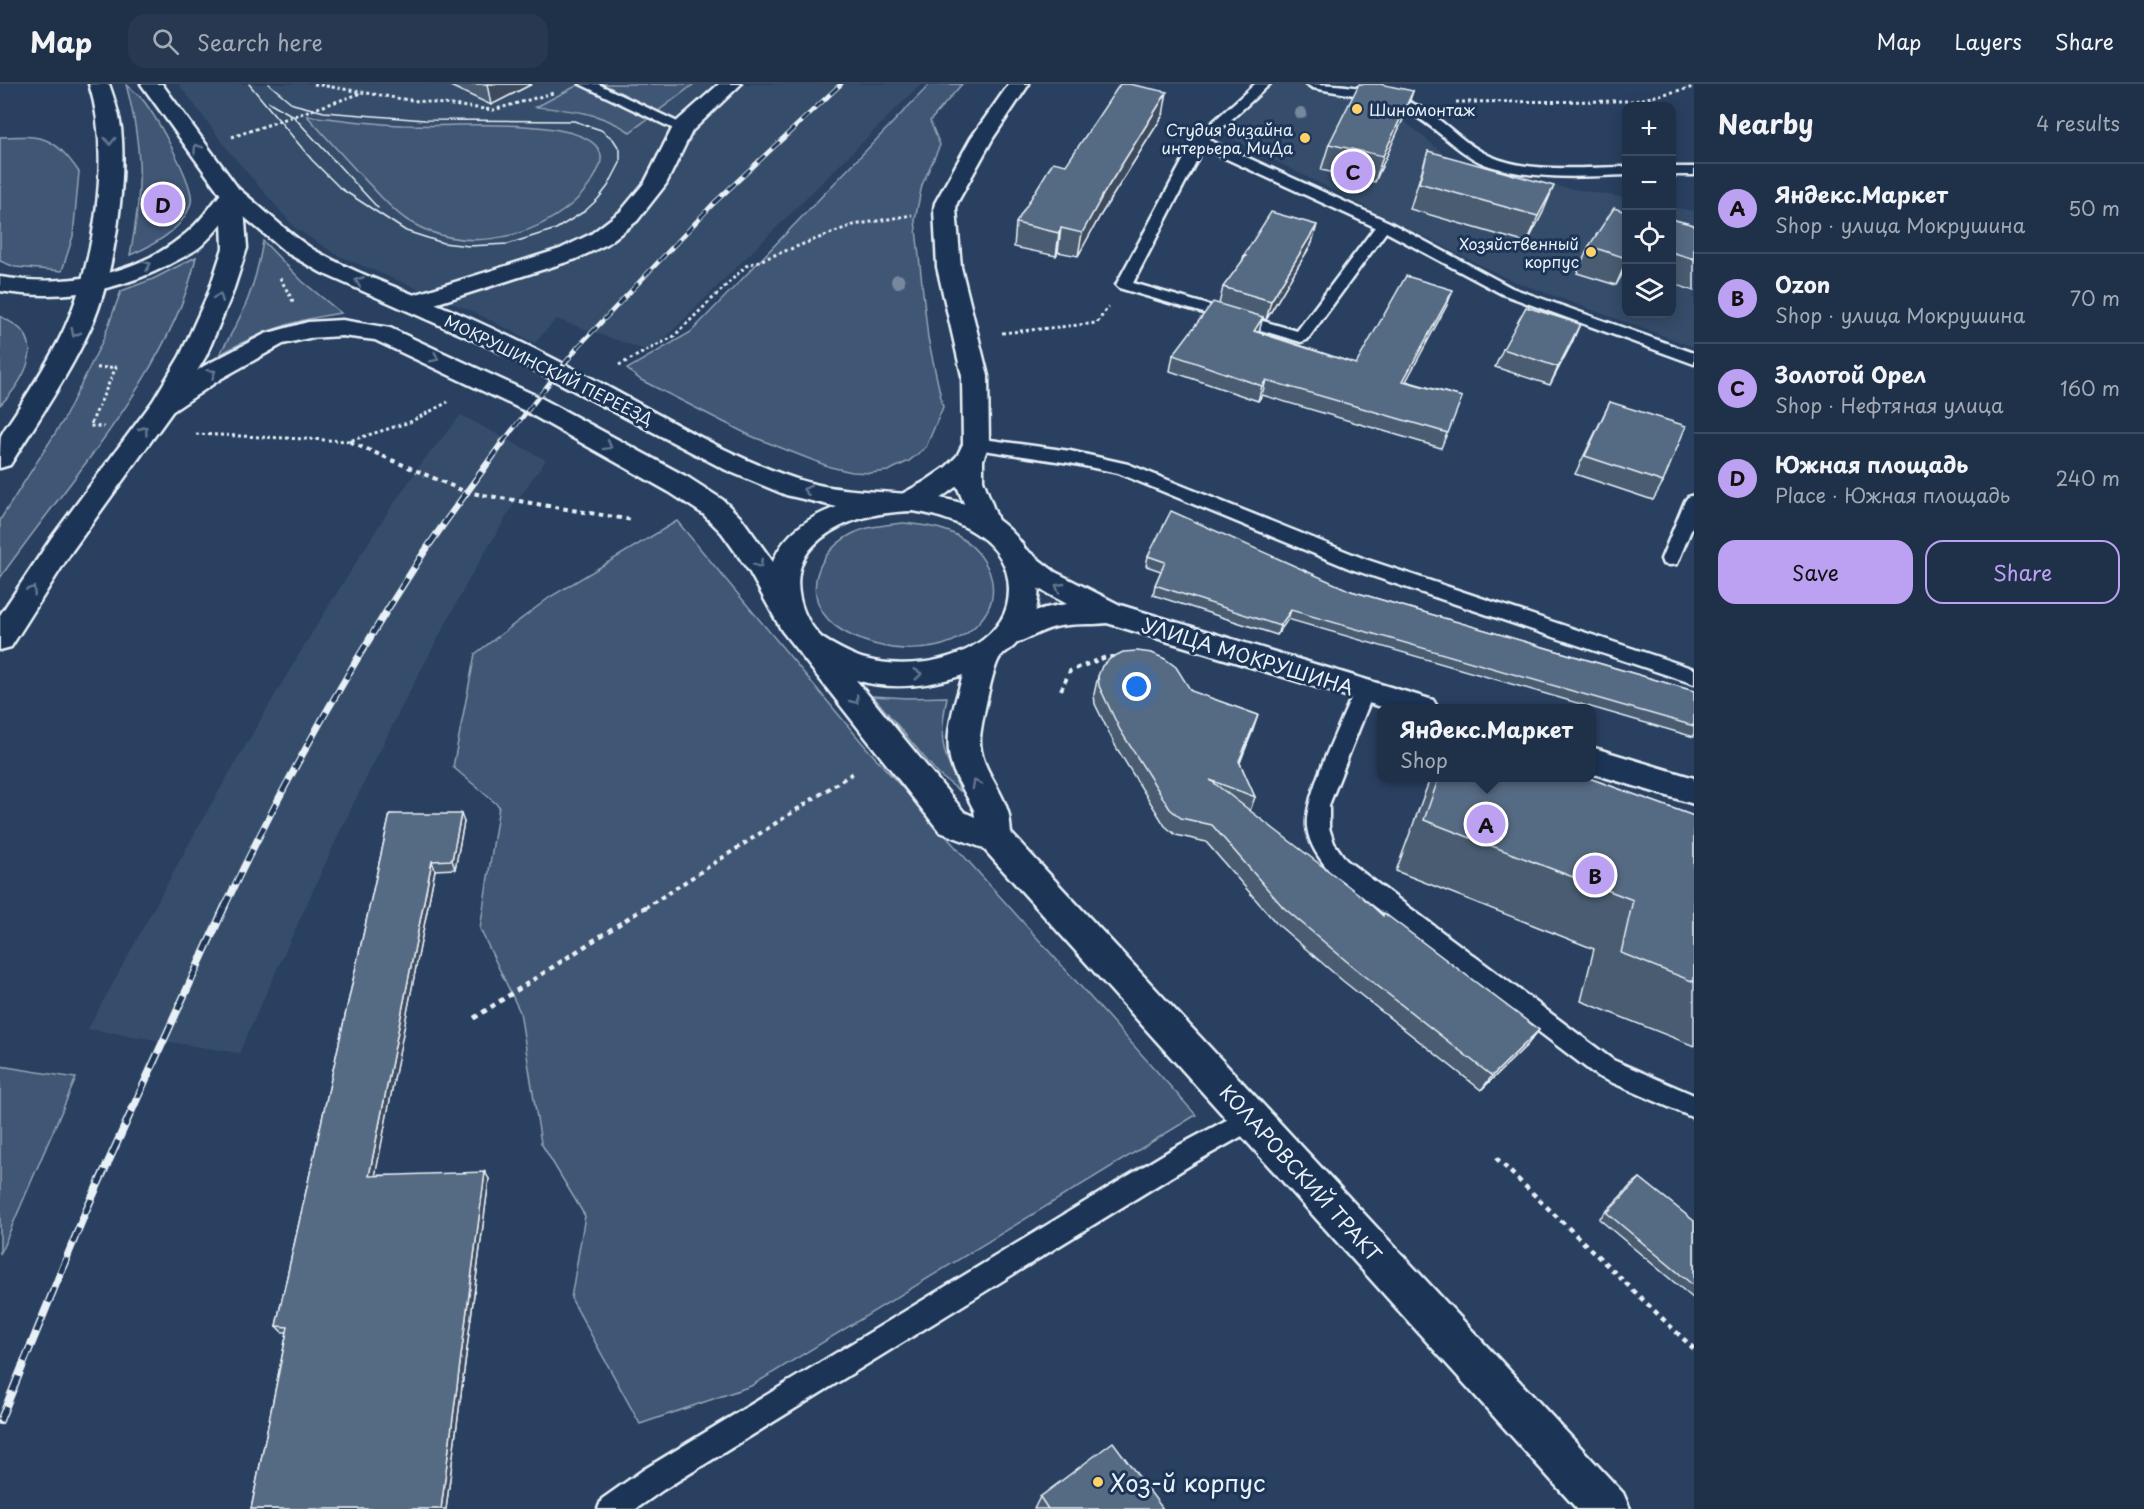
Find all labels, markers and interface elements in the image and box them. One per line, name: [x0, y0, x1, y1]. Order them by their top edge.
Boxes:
search box: [128, 14, 548, 68]
text: Map: [30, 20, 92, 63]
icon: search: [149, 25, 182, 58]
text: Search here: [197, 25, 323, 58]
text: Map: [1877, 25, 1921, 57]
text: Layers: [1954, 25, 2022, 57]
text: Share: [2055, 25, 2114, 57]
place label: Шиномонтаж: [1369, 97, 1475, 121]
marker: Шиномонтаж: [1350, 102, 1364, 116]
map controls: [1622, 102, 1676, 318]
button: +: [1622, 102, 1676, 156]
text: Nearby: [1718, 104, 1813, 143]
text: 4 results: [2036, 108, 2120, 138]
place label: Студия дизайна интерьера МиДа: [1162, 117, 1293, 159]
marker: Студия дизайна интерьера МиДа: [1298, 131, 1312, 145]
one-way arrow: [104, 137, 116, 146]
one-way arrow: [194, 143, 205, 154]
pin: C: [1334, 148, 1372, 194]
button: −: [1622, 156, 1676, 210]
text: Яндекс.Маркет: [1775, 177, 1948, 210]
pin: D: [144, 182, 182, 226]
text: A: [1730, 193, 1745, 223]
text: 50 m: [2068, 193, 2120, 223]
button: locate: [1622, 210, 1676, 264]
text: Shop · улица Мокрушина: [1775, 210, 2025, 240]
place label: Хозяйственный корпус: [1459, 231, 1579, 273]
marker: Хозяйственный корпус: [1584, 245, 1598, 259]
one-way arrow: [141, 261, 152, 273]
button: layers: [1622, 264, 1676, 318]
text: Ozon: [1775, 267, 1830, 300]
one-way arrow: [354, 276, 365, 288]
text: B: [1731, 283, 1744, 313]
text: 70 m: [2070, 283, 2120, 313]
one-way arrow: [212, 292, 224, 303]
text: Shop · улица Мокрушина: [1775, 300, 2025, 330]
street label: МОКРУШИНСКИЙ ПЕРЕЕЗД: [441, 308, 657, 430]
one-way arrow: [70, 327, 82, 338]
one-way arrow: [428, 350, 439, 362]
text: Золотой Орел: [1775, 357, 1926, 390]
one-way arrow: [206, 368, 216, 380]
text: C: [1730, 373, 1745, 403]
text: 160 m: [2060, 373, 2120, 403]
text: Shop · Нефтяная улица: [1775, 390, 2004, 420]
one-way arrow: [137, 426, 148, 437]
one-way arrow: [602, 439, 612, 450]
text: Южная площадь: [1775, 447, 1968, 480]
text: D: [1730, 463, 1745, 493]
text: 240 m: [2055, 463, 2120, 493]
text: Place · Южная площадь: [1775, 480, 2010, 510]
one-way arrow: [802, 485, 812, 498]
button: Save: [1718, 540, 1913, 604]
button: Share: [1925, 540, 2120, 604]
one-way arrow: [752, 558, 763, 569]
one-way arrow: [1055, 583, 1065, 595]
one-way arrow: [25, 585, 36, 596]
street label: УЛИЦА МОКРУШИНА: [1138, 609, 1358, 703]
one-way arrow: [913, 668, 923, 681]
your location: [1122, 672, 1151, 701]
one-way arrow: [848, 694, 859, 705]
popup: [1377, 704, 1596, 782]
text: Яндекс.Маркет: [1400, 712, 1573, 745]
text: Shop: [1400, 745, 1448, 775]
one-way arrow: [972, 780, 983, 790]
pin: A: [1466, 802, 1506, 846]
pin: B: [1576, 852, 1614, 898]
street label: КОЛАРОВСКИЙ ТРАКТ: [1213, 1078, 1389, 1269]
place label: Хоз-й корпус: [1110, 1464, 1265, 1500]
marker: Хоз-й корпус: [1091, 1475, 1105, 1489]

